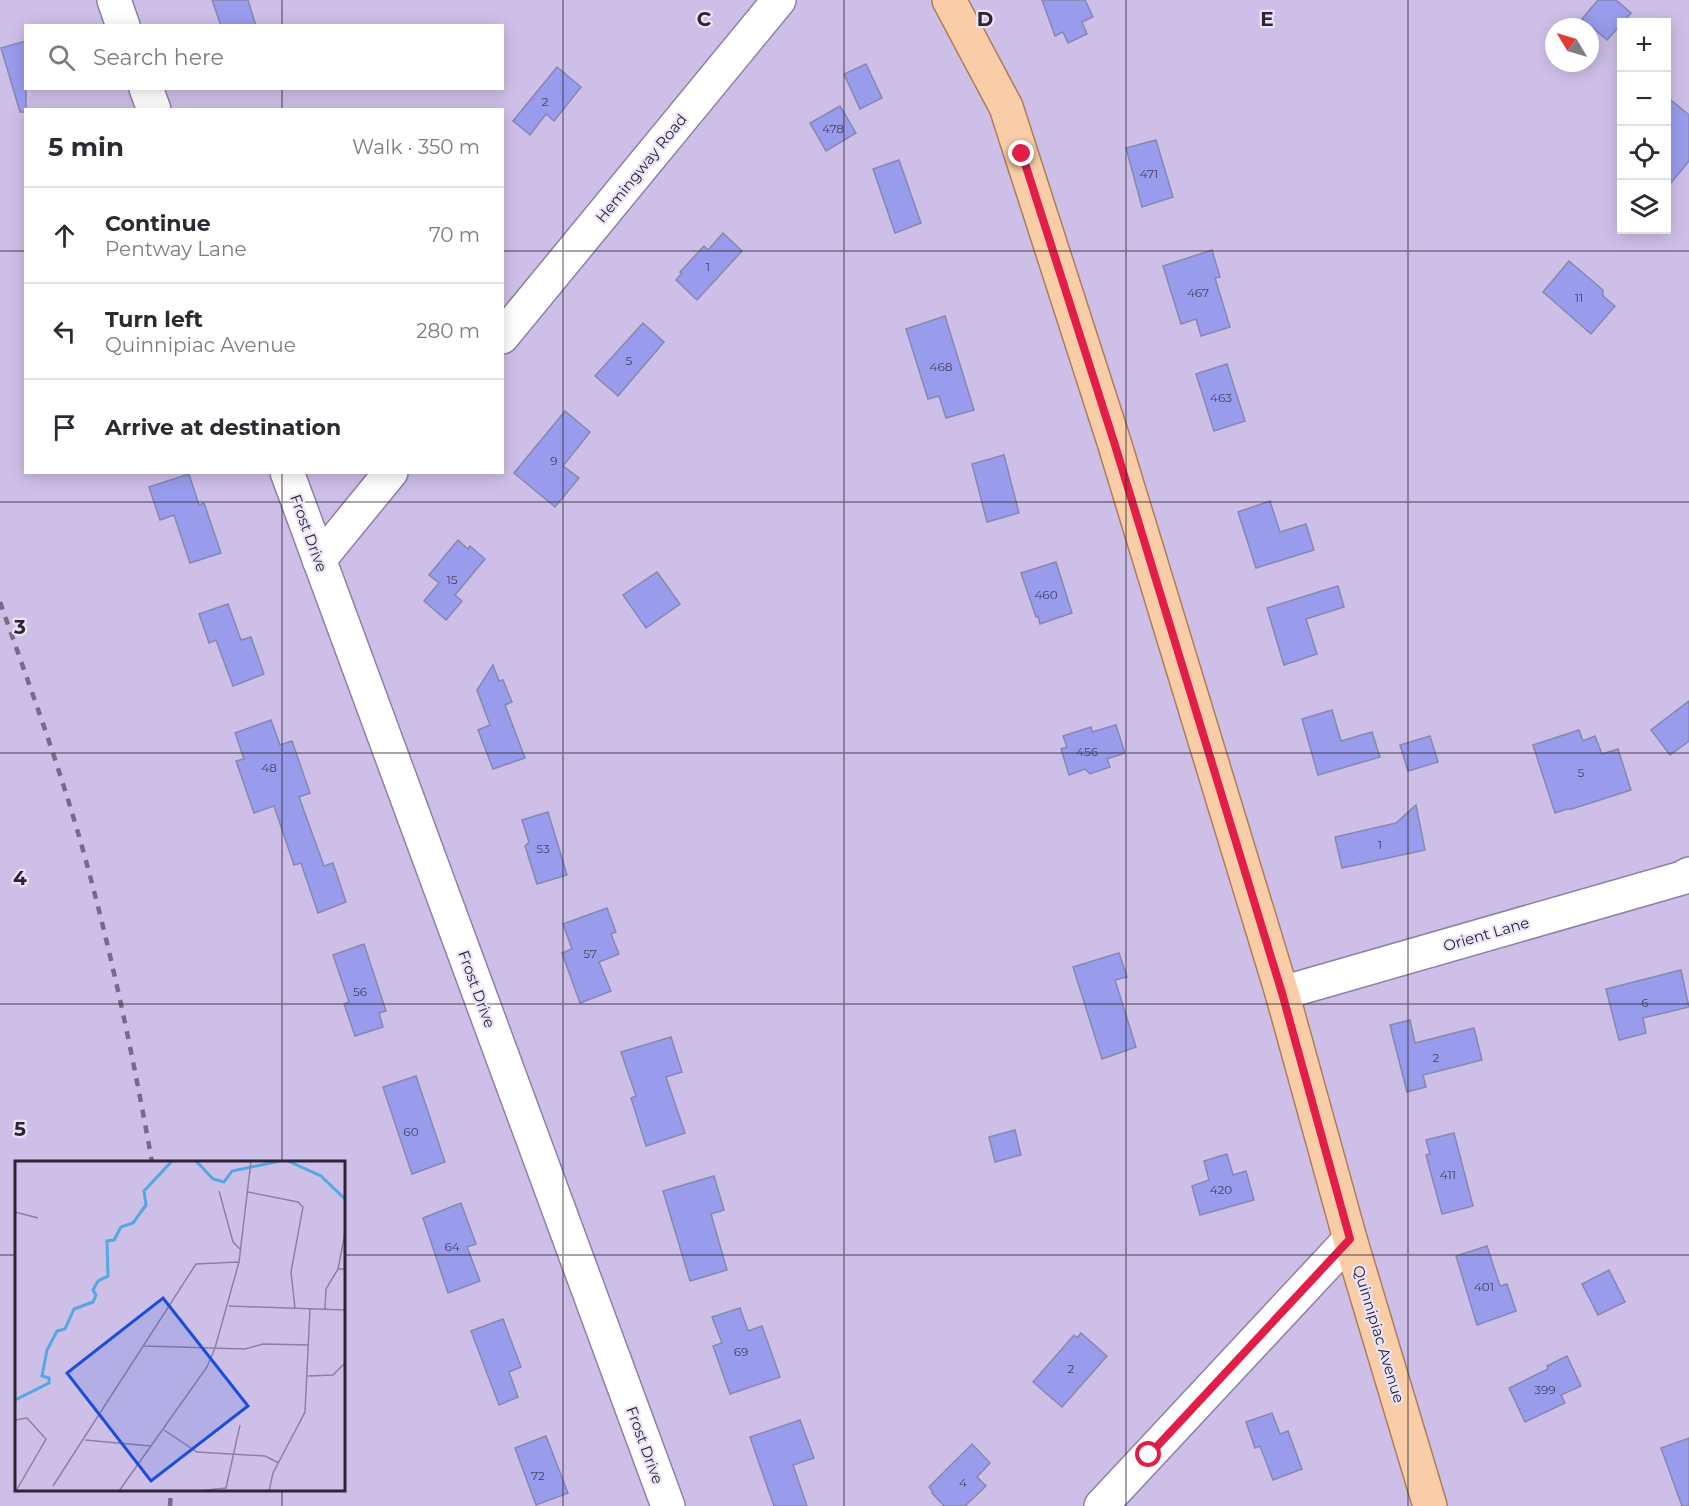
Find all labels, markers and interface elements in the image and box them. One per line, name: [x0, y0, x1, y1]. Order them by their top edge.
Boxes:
text: C: [697, 7, 712, 31]
text: D: [977, 7, 993, 31]
text: E: [1260, 7, 1274, 31]
north arrow: [1545, 18, 1599, 72]
map controls: [1617, 18, 1671, 234]
button: +: [1617, 18, 1671, 72]
search box: [24, 24, 504, 90]
icon: search: [45, 41, 78, 74]
text: Search here: [93, 44, 224, 71]
button: −: [1617, 72, 1671, 126]
house number: 2: [542, 94, 549, 109]
street label: Hemingway Road: [591, 110, 691, 226]
house number: 478: [822, 121, 844, 136]
button: locate: [1617, 126, 1671, 180]
text: 5 min: [48, 131, 124, 163]
text: Walk · 350 m: [352, 135, 480, 159]
route end: [1008, 140, 1034, 166]
house number: 471: [1140, 166, 1158, 181]
button: layers: [1617, 180, 1671, 234]
text: Continue: [105, 210, 211, 237]
icon: ahead: [48, 219, 81, 252]
text: 70 m: [429, 223, 480, 247]
text: Pentway Lane: [105, 237, 247, 261]
house number: 1: [706, 259, 710, 274]
house number: 467: [1187, 285, 1209, 300]
house number: 11: [1575, 290, 1583, 305]
text: Turn left: [105, 306, 203, 333]
icon: left: [48, 315, 81, 348]
text: 280 m: [416, 319, 480, 343]
text: Quinnipiac Avenue: [105, 333, 296, 357]
house number: 5: [626, 353, 633, 368]
house number: 468: [930, 359, 953, 374]
house number: 463: [1210, 390, 1232, 405]
icon: arrive: [48, 411, 81, 444]
text: Arrive at destination: [105, 414, 341, 441]
house number: 9: [550, 453, 558, 468]
street label: Frost Drive: [286, 492, 332, 574]
house number: 15: [446, 572, 458, 587]
house number: 460: [1034, 587, 1058, 602]
text: 3: [13, 615, 26, 639]
house number: 456: [1076, 744, 1098, 759]
house number: 48: [261, 760, 277, 775]
house number: 5: [1578, 765, 1585, 780]
house number: 1: [1378, 837, 1382, 852]
house number: 53: [536, 841, 550, 856]
text: 4: [13, 866, 27, 890]
street label: Orient Lane: [1441, 913, 1531, 955]
house number: 57: [583, 946, 597, 961]
street label: Frost Drive: [454, 948, 500, 1030]
house number: 56: [353, 984, 367, 999]
house number: 6: [1641, 995, 1649, 1010]
house number: 2: [1433, 1050, 1440, 1065]
text: 5: [14, 1117, 26, 1141]
house number: 60: [403, 1124, 419, 1139]
inset map: [15, 1161, 345, 1491]
house number: 411: [1440, 1167, 1456, 1182]
house number: 420: [1210, 1182, 1232, 1197]
house number: 64: [444, 1239, 460, 1254]
street label: Quinnipiac Avenue: [1349, 1263, 1409, 1405]
house number: 401: [1474, 1279, 1494, 1294]
house number: 69: [734, 1344, 748, 1359]
house number: 2: [1068, 1361, 1075, 1376]
house number: 399: [1534, 1382, 1556, 1397]
street label: Frost Drive: [622, 1404, 668, 1486]
route start: [1135, 1441, 1161, 1467]
house number: 72: [531, 1468, 545, 1483]
house number: 4: [959, 1475, 967, 1490]

